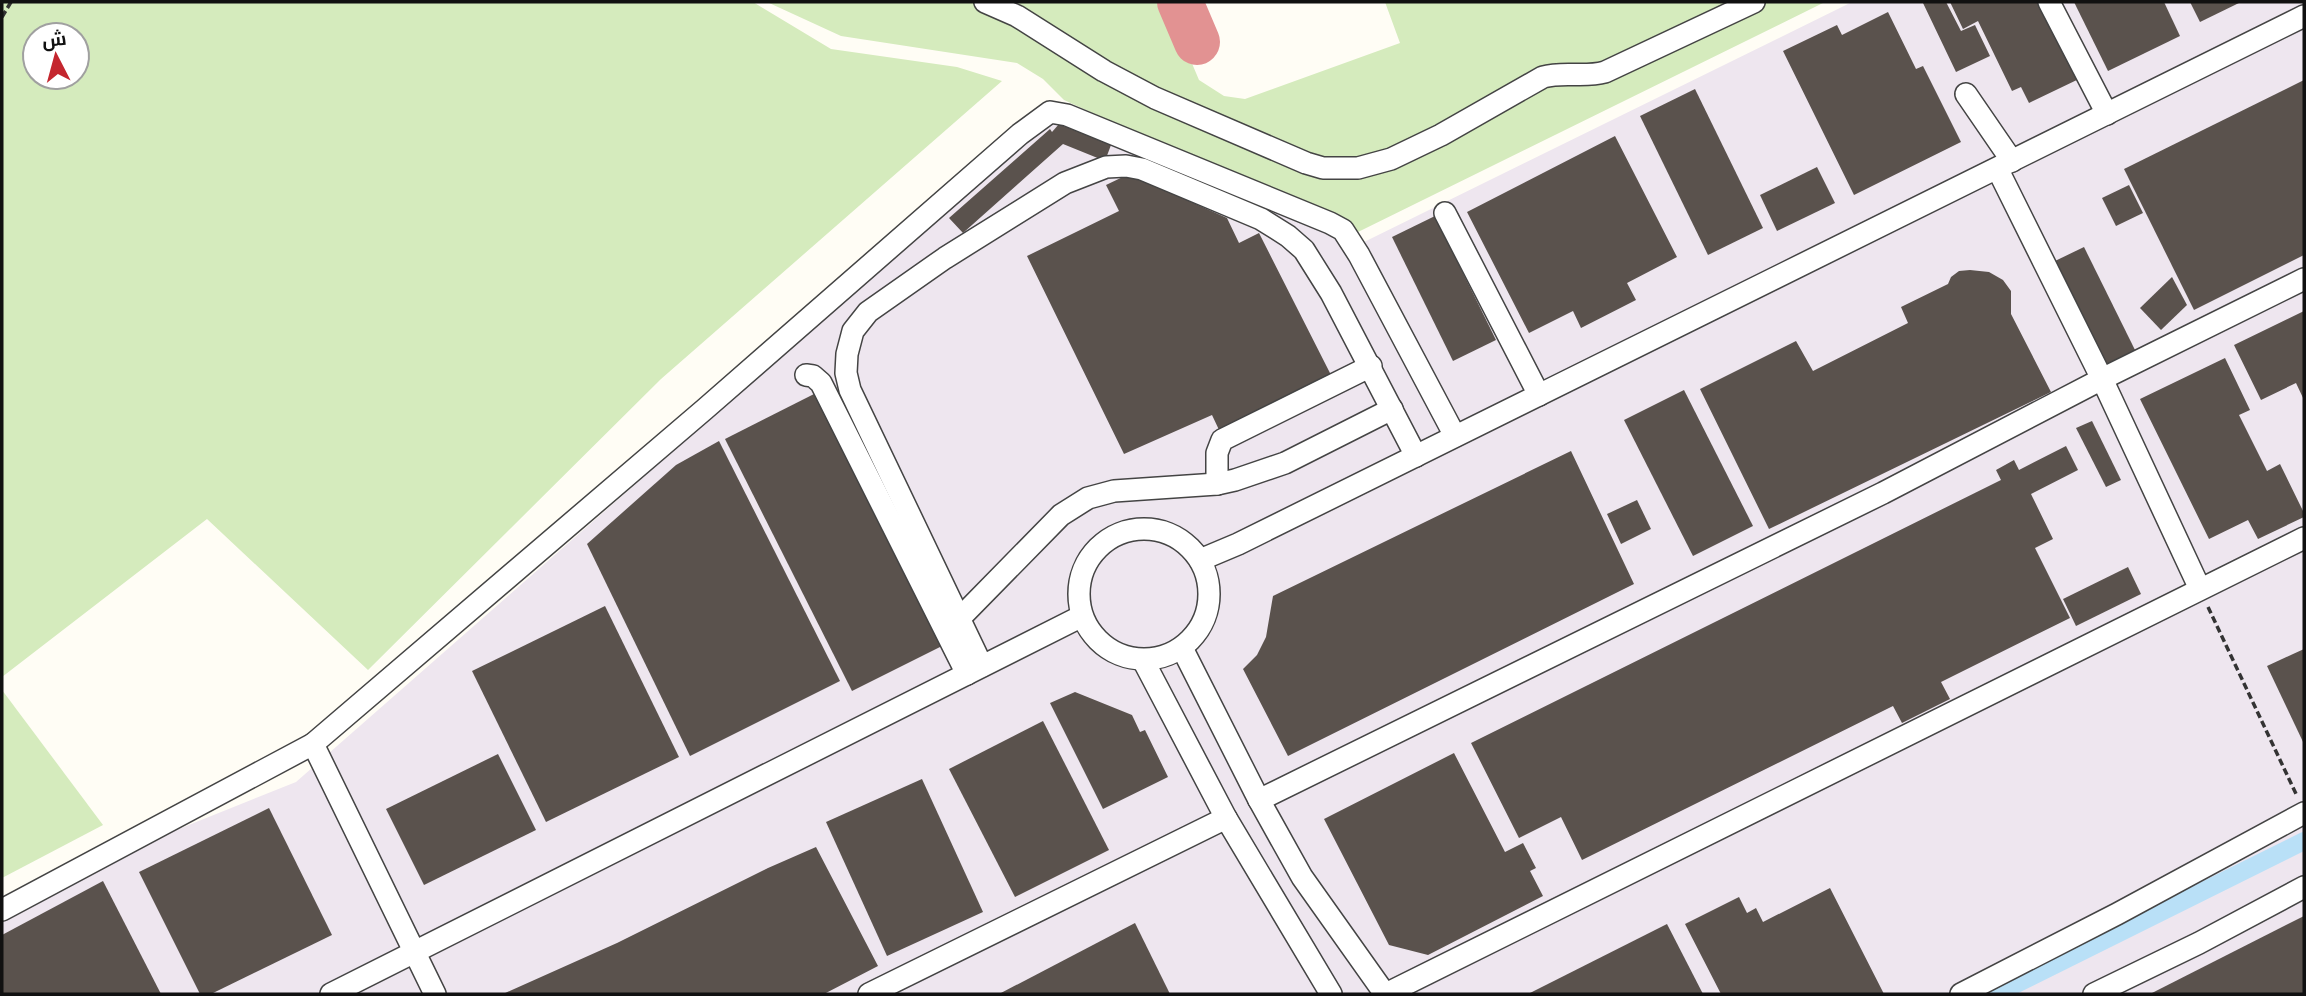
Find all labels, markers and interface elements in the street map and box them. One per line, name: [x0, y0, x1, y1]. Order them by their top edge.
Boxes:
north arrow: [21, 21, 91, 91]
text: ش: [41, 27, 68, 52]

